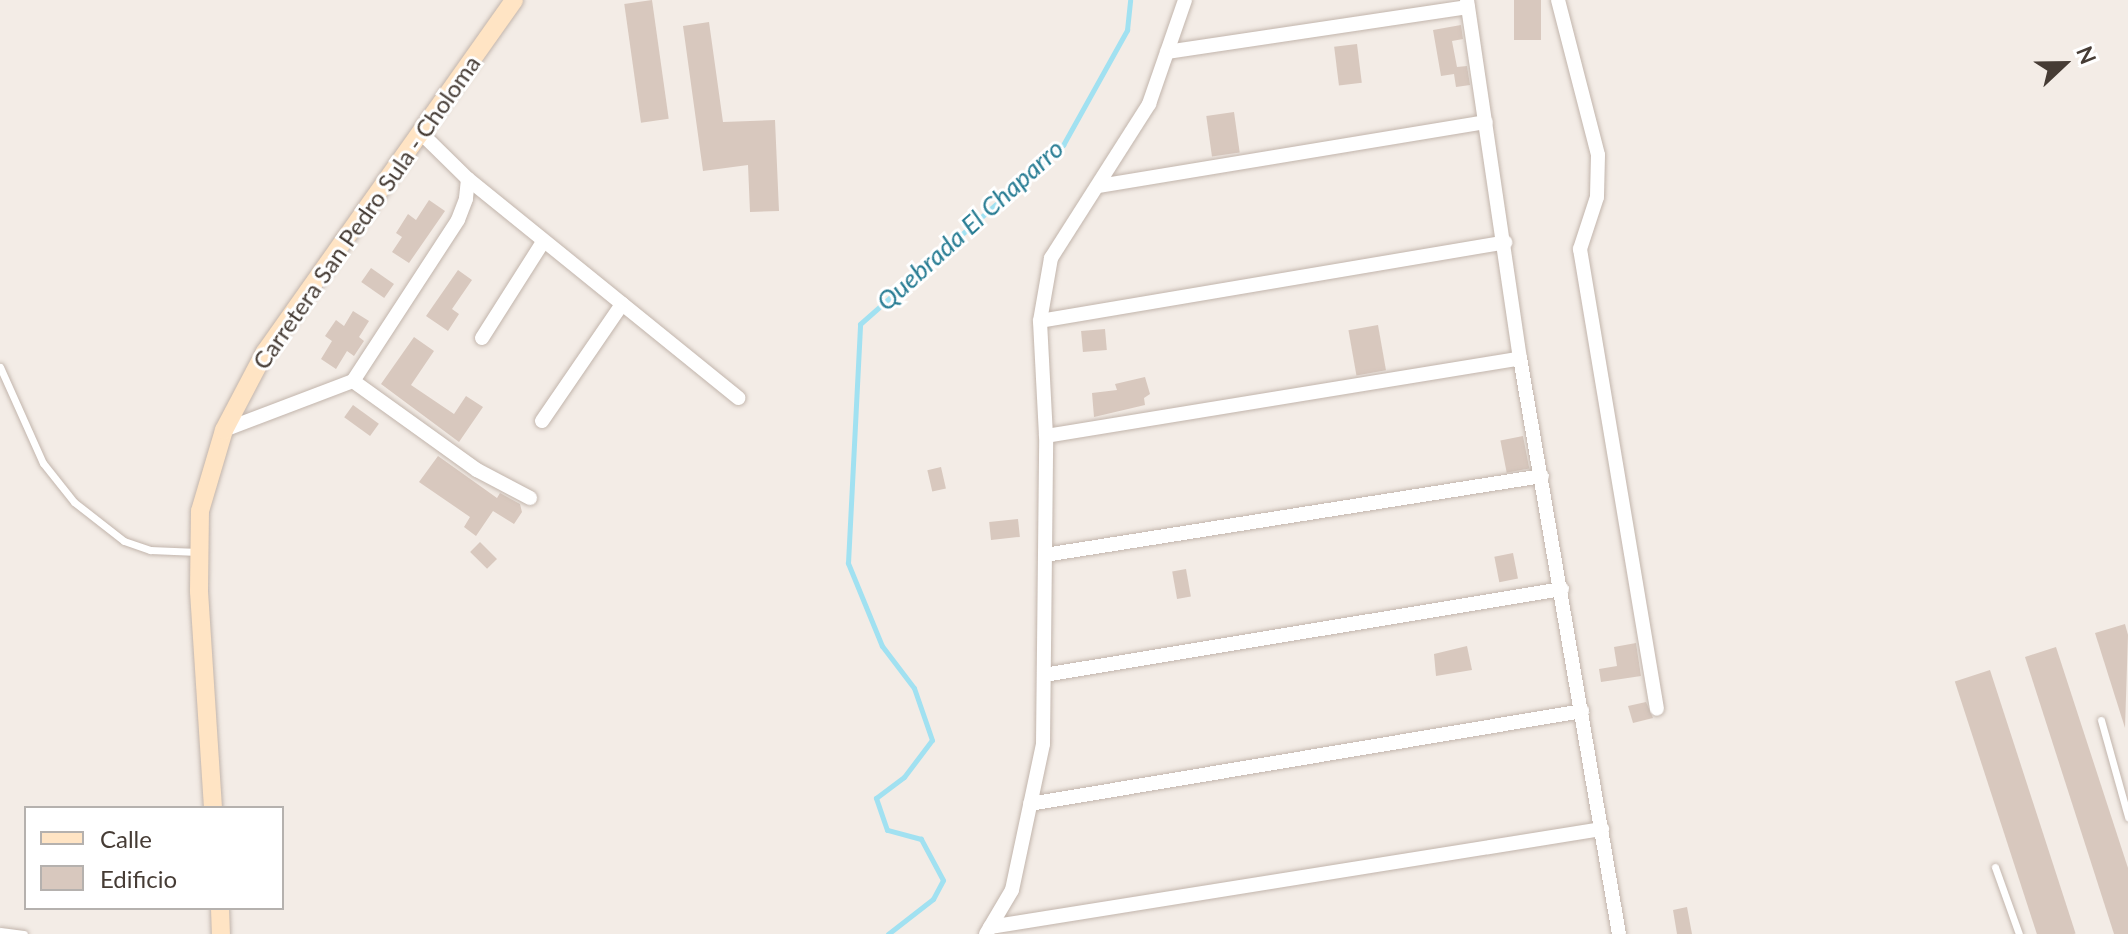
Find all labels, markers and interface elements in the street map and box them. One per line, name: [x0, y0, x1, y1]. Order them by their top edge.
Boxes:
north arrow: [2024, 24, 2104, 104]
text: N: [2071, 42, 2102, 68]
street label: Carretera San Pedro Sula - Choloma: [246, 50, 486, 374]
water label: Quebrada El Chaparro: [870, 133, 1070, 317]
legend: [24, 806, 284, 910]
text: Calle: [100, 824, 152, 853]
text: Edificio: [100, 864, 177, 893]

